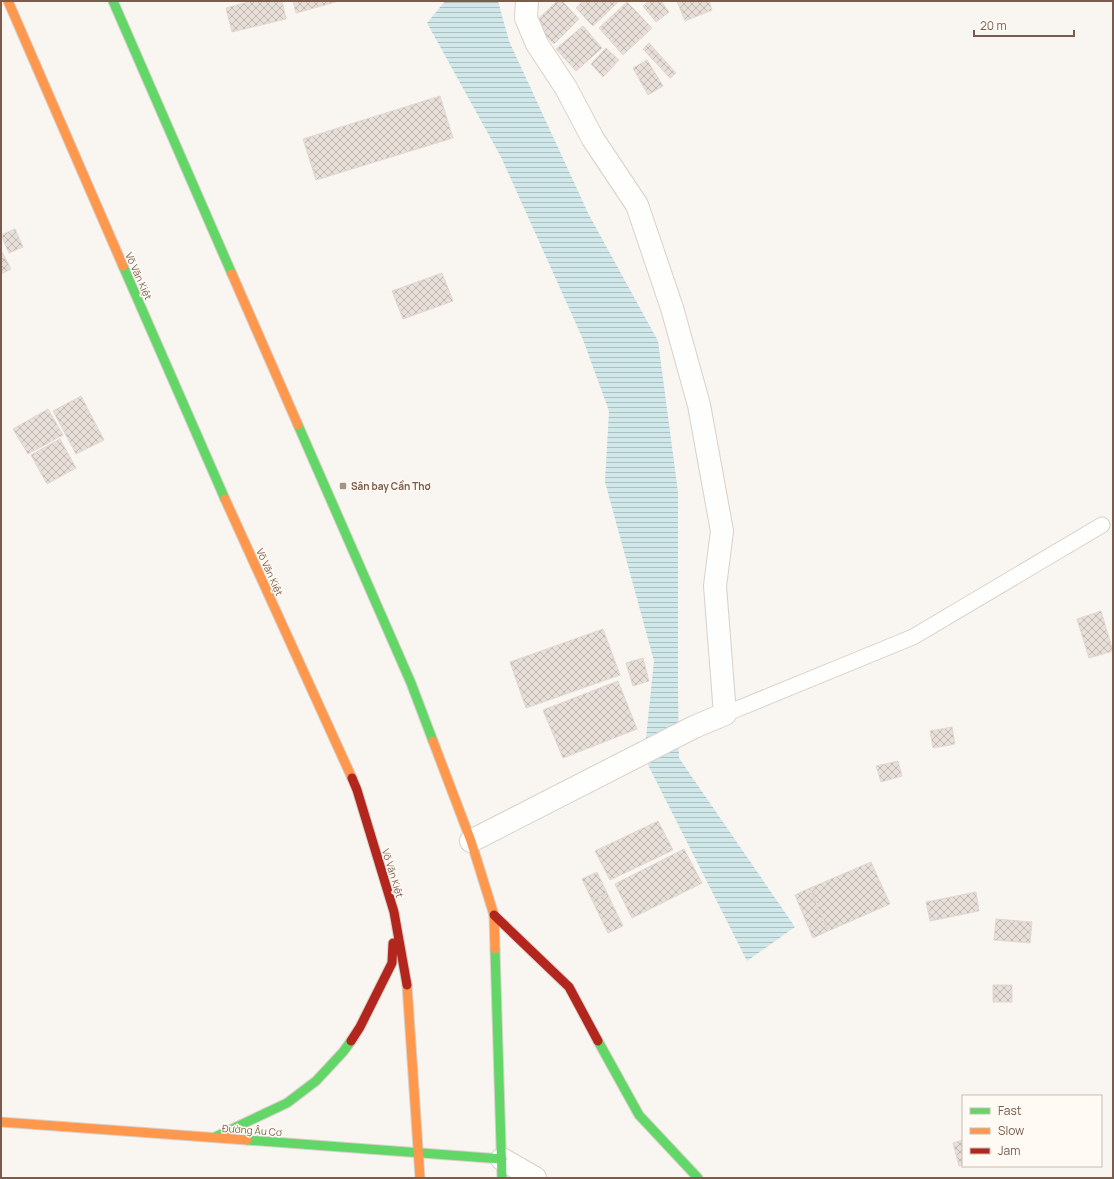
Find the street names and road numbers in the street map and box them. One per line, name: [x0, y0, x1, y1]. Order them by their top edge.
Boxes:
street label: Võ Văn Kiệt: [122, 250, 156, 302]
street label: Võ Văn Kiệt: [253, 546, 287, 598]
street label: Võ Văn Kiệt: [379, 847, 407, 899]
street label: Đường Âu Cơ: [222, 1121, 282, 1139]

